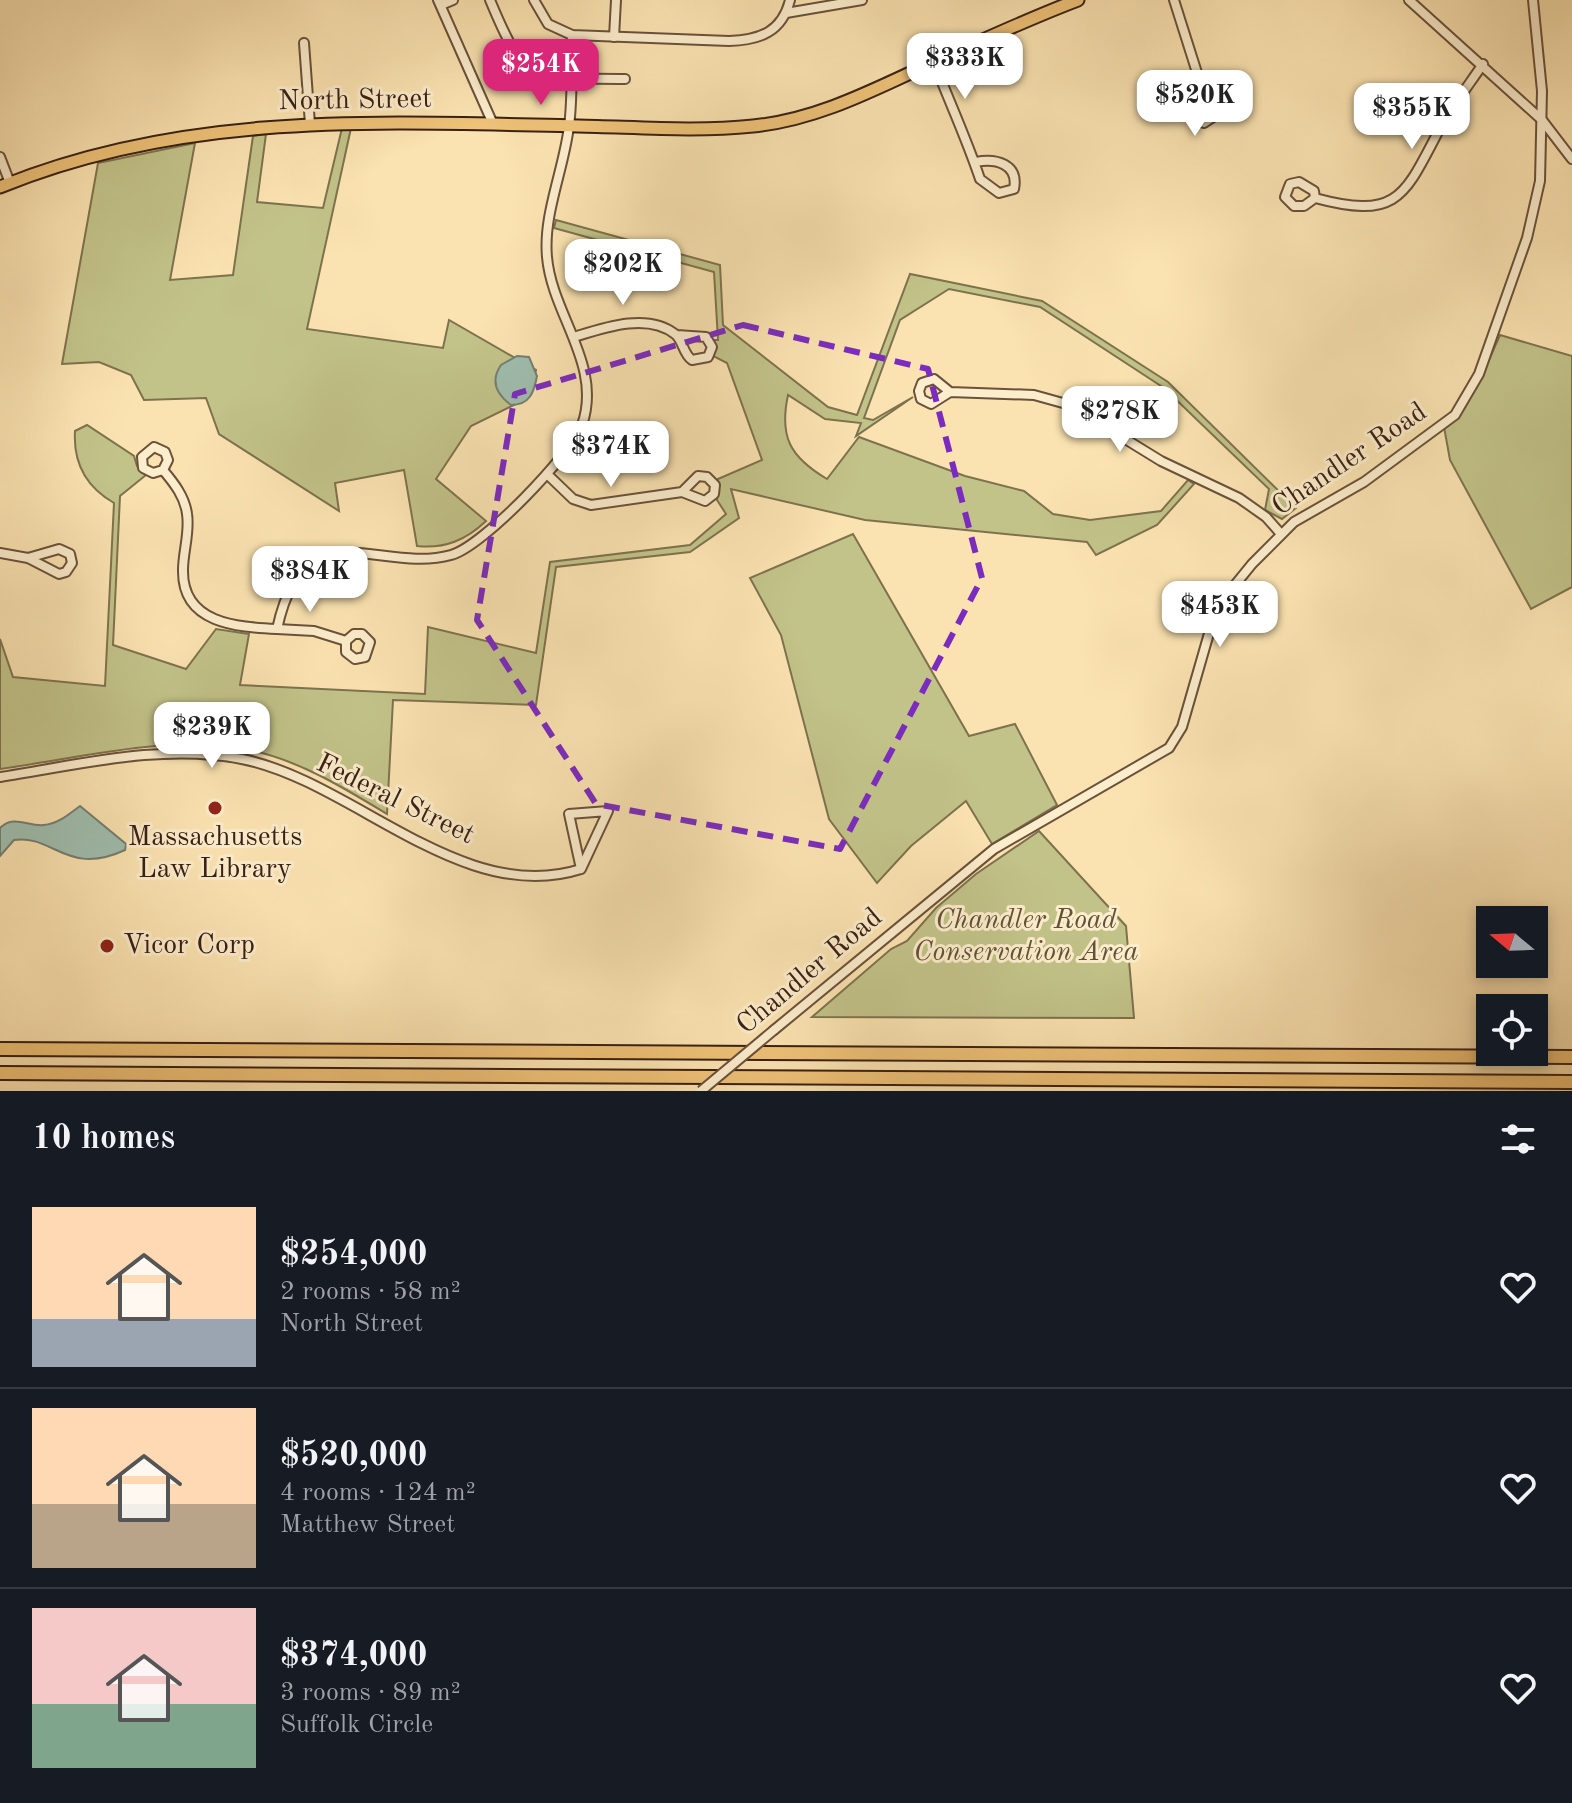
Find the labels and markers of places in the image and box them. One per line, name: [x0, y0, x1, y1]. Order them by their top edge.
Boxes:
pin: $333K: [909, 33, 1021, 101]
pin: $254K: [485, 39, 597, 107]
pin: $520K: [1139, 70, 1251, 138]
pin: $355K: [1356, 83, 1468, 151]
pin: $202K: [567, 239, 679, 307]
pin: $278K: [1064, 386, 1176, 454]
pin: $374K: [555, 421, 667, 489]
pin: $384K: [254, 546, 366, 614]
pin: $453K: [1164, 581, 1276, 649]
pin: $239K: [156, 702, 268, 770]
marker: Massachusetts Law Library: [206, 799, 224, 817]
place label: Massachusetts Law Library: [128, 824, 302, 884]
place label: Vicor Corp: [123, 932, 255, 960]
marker: Vicor Corp: [98, 937, 116, 955]

